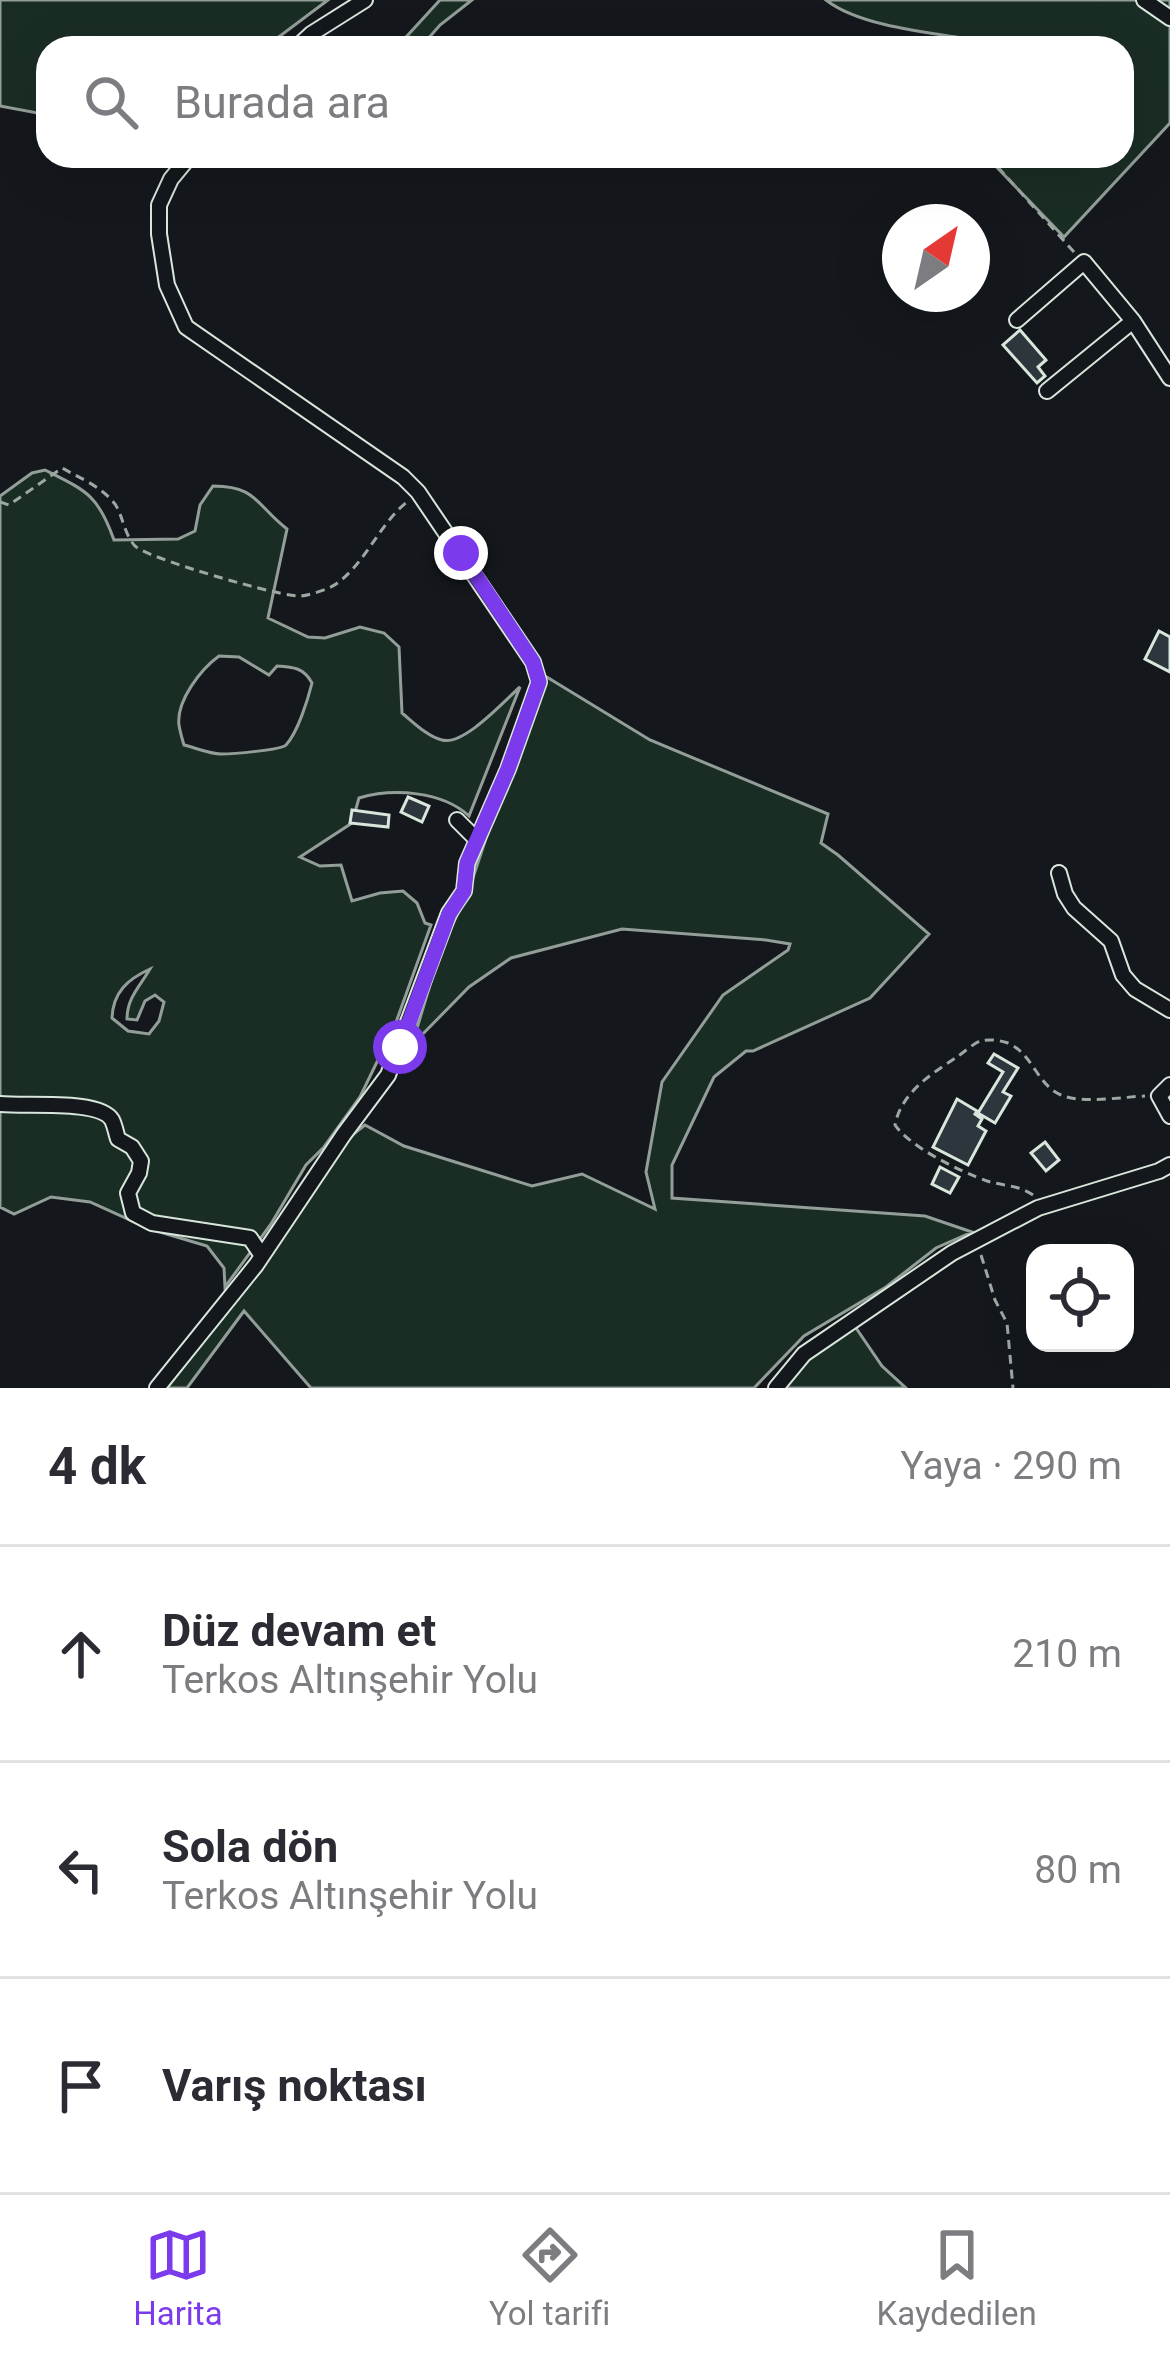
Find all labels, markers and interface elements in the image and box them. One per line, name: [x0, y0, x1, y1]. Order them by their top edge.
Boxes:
search box: [36, 36, 1134, 168]
icon: search: [78, 69, 144, 135]
text: Burada ara: [174, 76, 390, 129]
north arrow: [882, 204, 990, 312]
route end: [434, 526, 488, 580]
route start: [373, 1020, 427, 1074]
map controls: [1026, 1244, 1134, 1352]
button: locate: [1026, 1244, 1134, 1352]
text: 4 dk: [48, 1437, 146, 1496]
text: Yaya · 290 m: [900, 1443, 1122, 1489]
text: Düz devam et: [162, 1604, 436, 1657]
icon: ahead: [48, 1621, 114, 1687]
text: 210 m: [1012, 1631, 1122, 1677]
text: Terkos Altınşehir Yolu: [162, 1657, 538, 1703]
text: Sola dön: [162, 1820, 338, 1873]
icon: left: [48, 1837, 114, 1903]
text: 80 m: [1034, 1847, 1122, 1893]
text: Terkos Altınşehir Yolu: [162, 1873, 538, 1919]
icon: arrive: [48, 2053, 114, 2119]
text: Varış noktası: [162, 2059, 427, 2112]
tab: Harita: [133, 2222, 223, 2333]
tab: Yol tarifi: [489, 2222, 610, 2333]
tab: Kaydedilen: [877, 2222, 1037, 2333]

